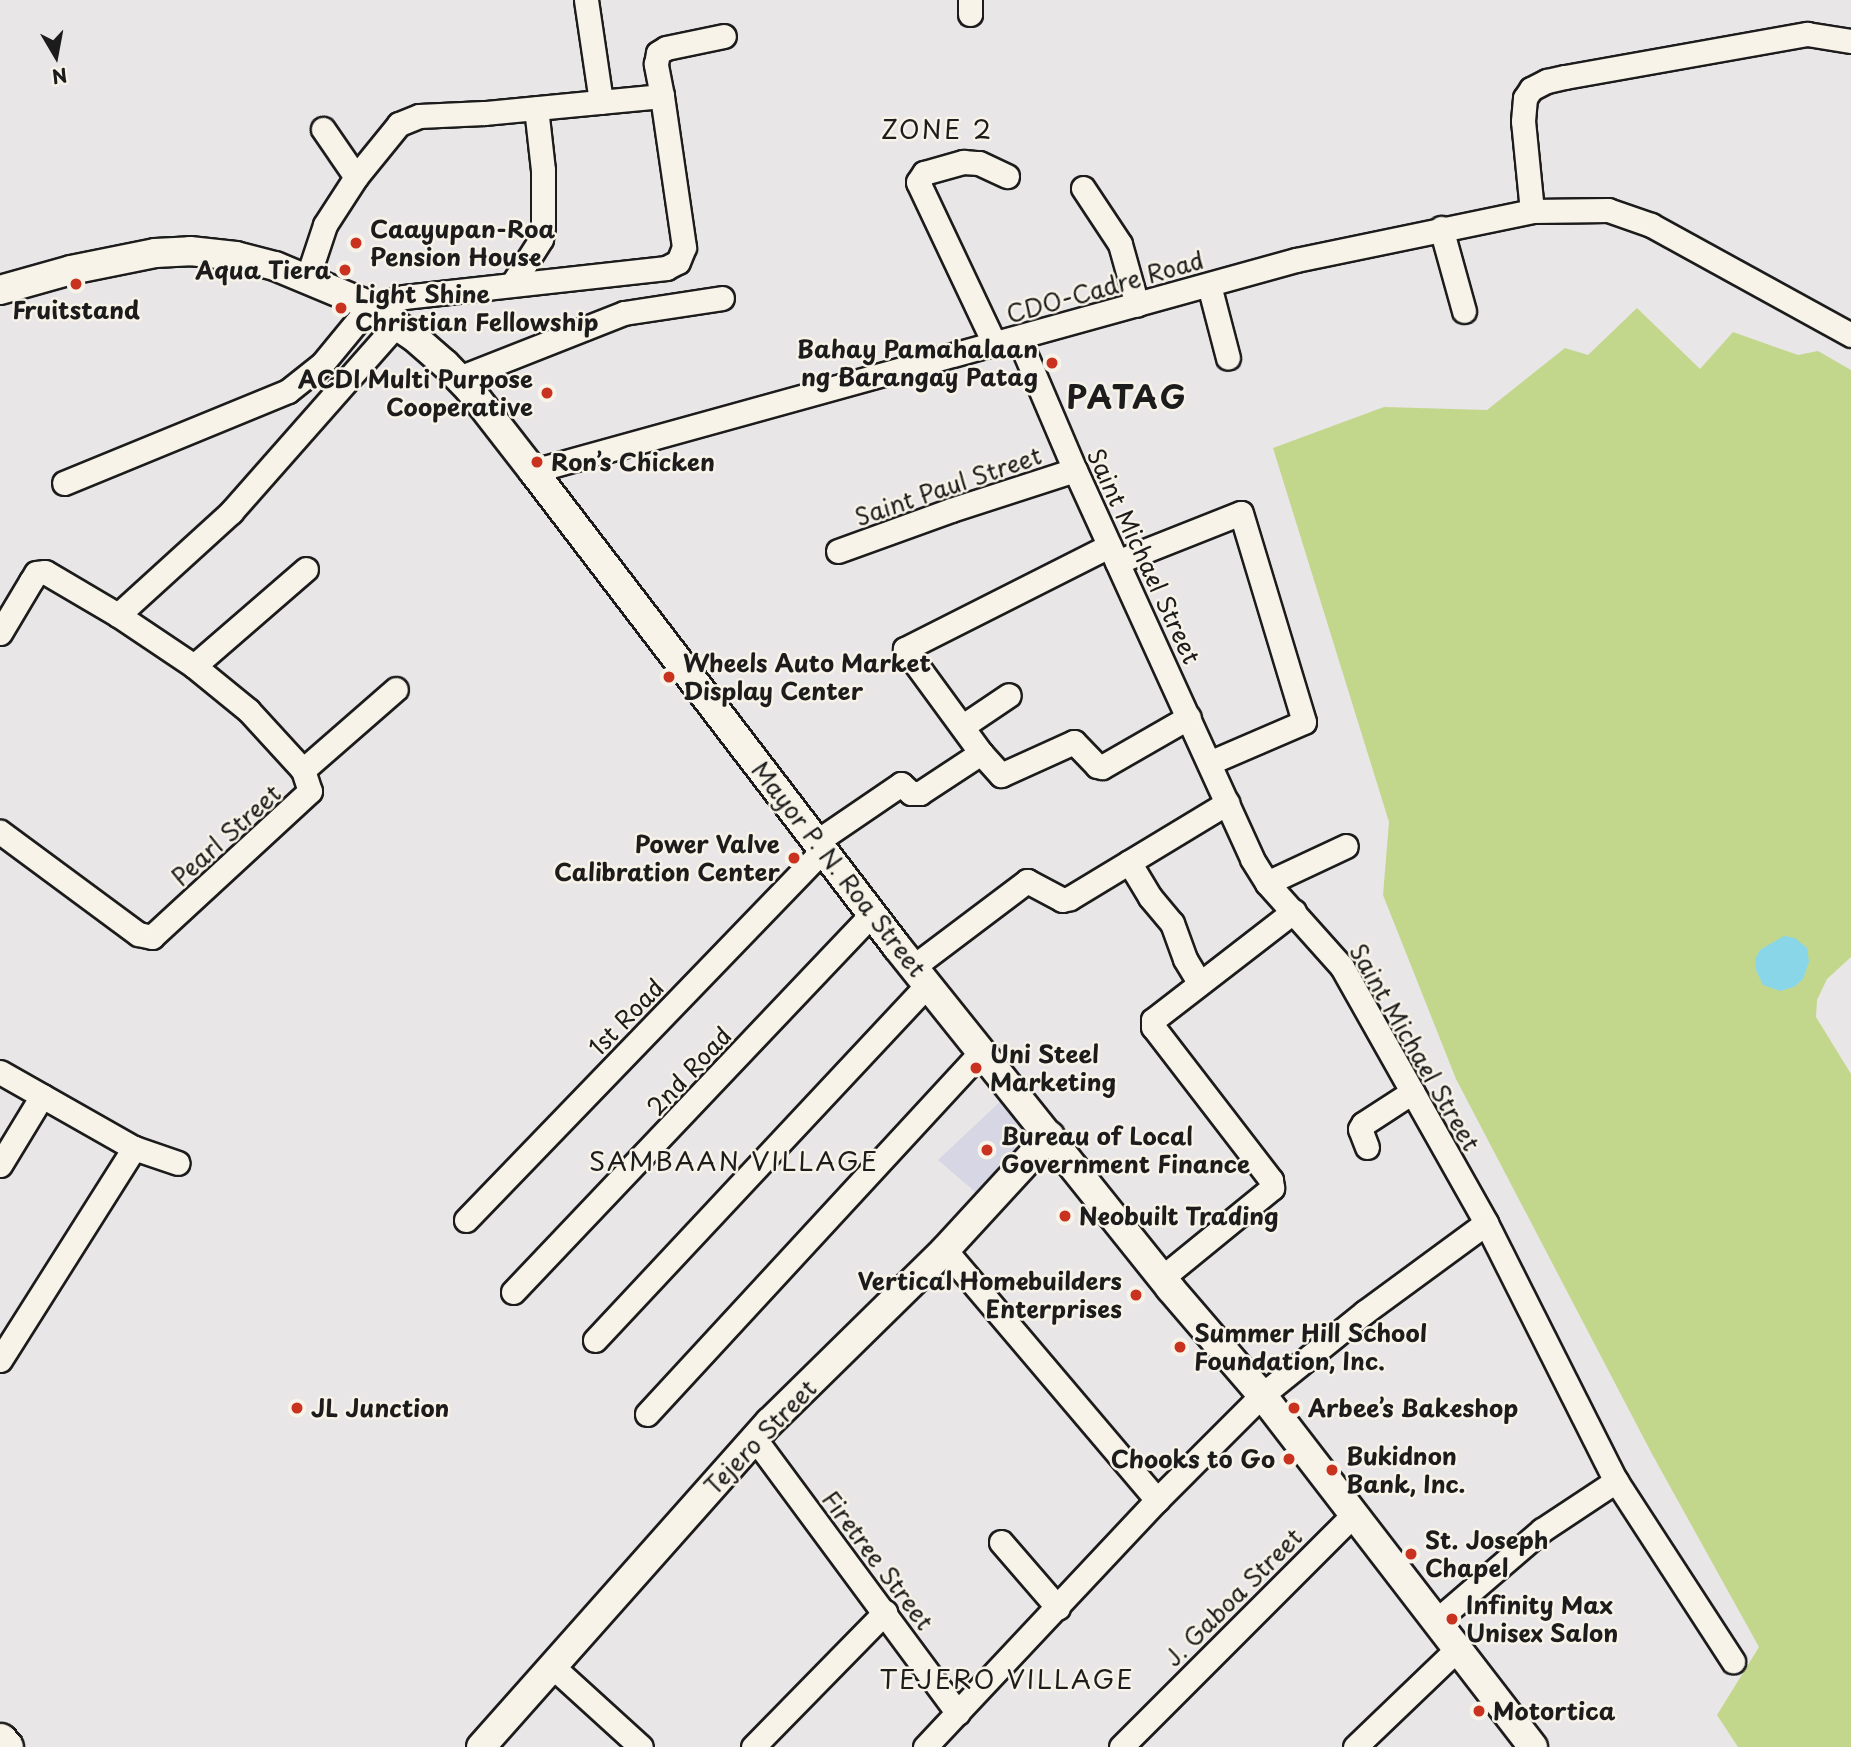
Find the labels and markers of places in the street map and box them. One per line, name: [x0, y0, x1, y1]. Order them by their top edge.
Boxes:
place label: Caayupan-Roa Pension House: [370, 215, 555, 271]
marker: Caayupan-Roa Pension House: [348, 235, 364, 251]
place label: Aqua Tiera: [196, 256, 331, 284]
marker: Aqua Tiera: [337, 262, 353, 278]
marker: Fruitstand: [68, 276, 84, 292]
place label: Light Shine Christian Fellowship: [355, 280, 599, 336]
place label: Fruitstand: [12, 296, 140, 324]
marker: Light Shine Christian Fellowship: [333, 300, 349, 316]
place label: Bahay Pamahalaan ng Barangay Patag: [797, 335, 1038, 391]
marker: Bahay Pamahalaan ng Barangay Patag: [1044, 355, 1060, 371]
place label: ACDI Multi Purpose Cooperative: [296, 365, 533, 421]
marker: ACDI Multi Purpose Cooperative: [539, 385, 555, 401]
place label: Ron’s Chicken: [551, 448, 715, 476]
marker: Ron’s Chicken: [529, 454, 545, 470]
place label: Wheels Auto Market Display Center: [683, 649, 933, 705]
marker: Wheels Auto Market Display Center: [661, 669, 677, 685]
place label: Power Valve Calibration Center: [553, 830, 780, 886]
marker: Power Valve Calibration Center: [786, 850, 802, 866]
place label: Uni Steel Marketing: [990, 1040, 1116, 1096]
marker: Uni Steel Marketing: [968, 1060, 984, 1076]
place label: Bureau of Local Government Finance: [1001, 1122, 1250, 1178]
marker: Bureau of Local Government Finance: [979, 1142, 995, 1158]
place label: Neobuilt Trading: [1079, 1202, 1282, 1230]
marker: Neobuilt Trading: [1057, 1208, 1073, 1224]
place label: Vertical Homebuilders Enterprises: [856, 1267, 1122, 1323]
marker: Vertical Homebuilders Enterprises: [1128, 1287, 1144, 1303]
place label: Summer Hill School Foundation, Inc.: [1194, 1319, 1430, 1375]
marker: Summer Hill School Foundation, Inc.: [1172, 1339, 1188, 1355]
place label: JL Junction: [311, 1394, 451, 1422]
place label: Arbee’s Bakeshop: [1308, 1394, 1520, 1422]
marker: JL Junction: [289, 1400, 305, 1416]
marker: Arbee’s Bakeshop: [1286, 1400, 1302, 1416]
place label: Bukidnon Bank, Inc.: [1346, 1442, 1466, 1498]
place label: Chooks to Go: [1111, 1445, 1275, 1473]
marker: Chooks to Go: [1281, 1451, 1297, 1467]
marker: Bukidnon Bank, Inc.: [1324, 1462, 1340, 1478]
place label: St. Joseph Chapel: [1425, 1526, 1549, 1582]
marker: St. Joseph Chapel: [1403, 1546, 1419, 1562]
place label: Infinity Max Unisex Salon: [1466, 1591, 1622, 1647]
marker: Infinity Max Unisex Salon: [1444, 1611, 1460, 1627]
place label: Motortica: [1493, 1697, 1615, 1725]
marker: Motortica: [1471, 1703, 1487, 1719]

